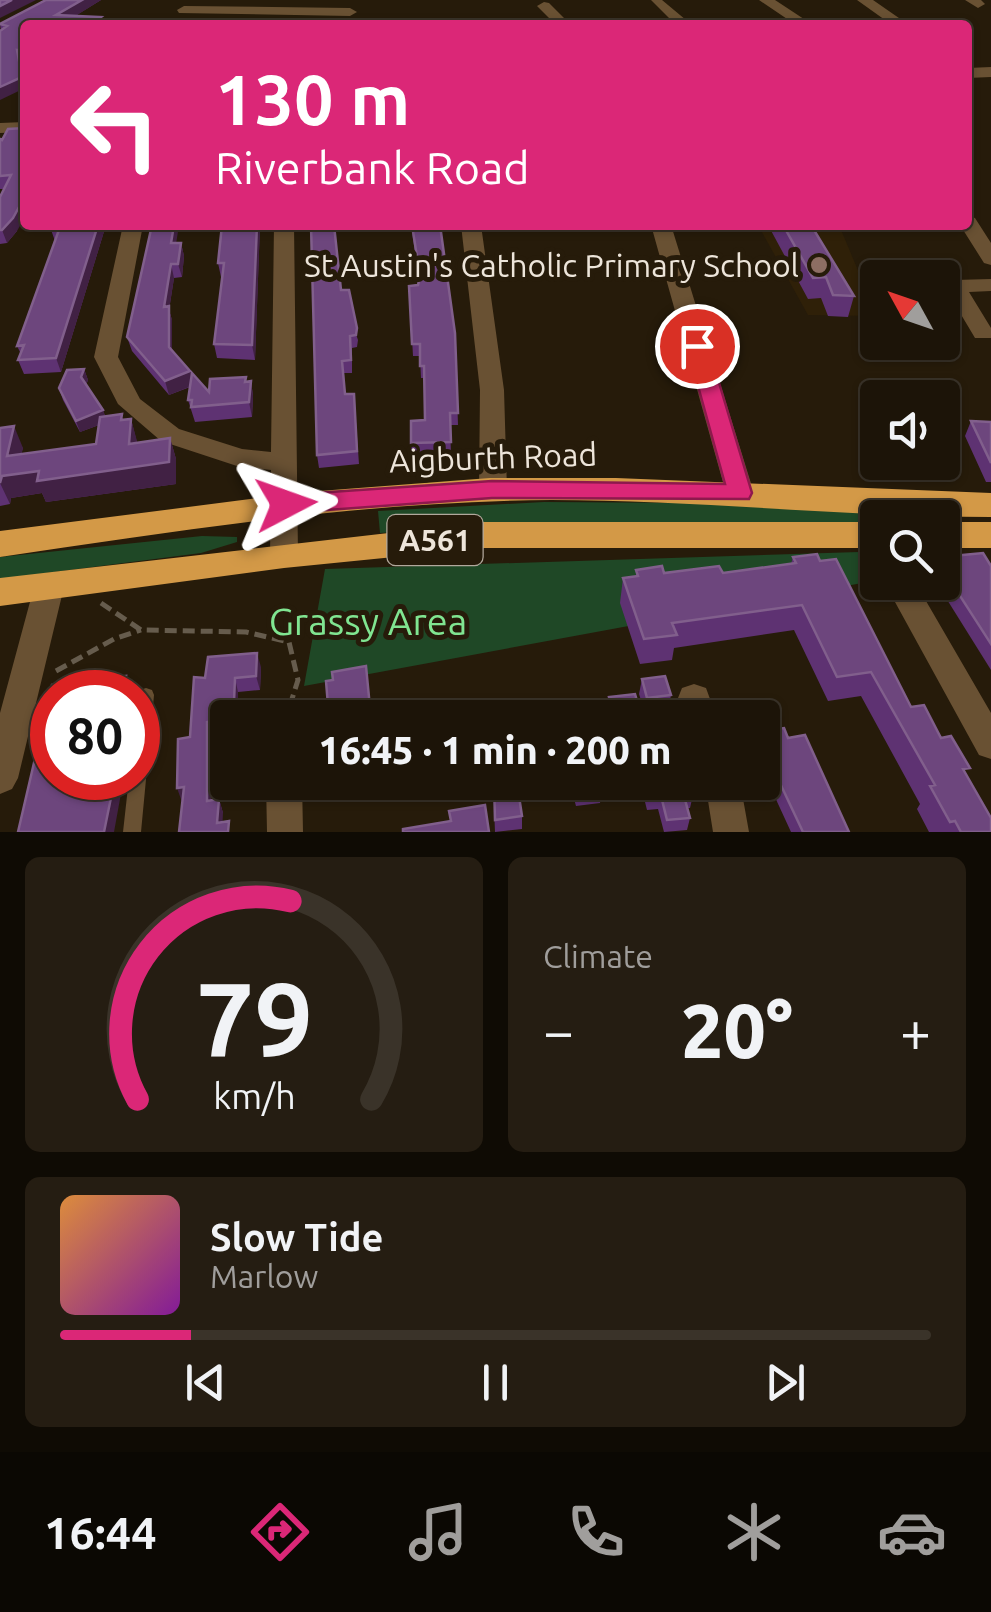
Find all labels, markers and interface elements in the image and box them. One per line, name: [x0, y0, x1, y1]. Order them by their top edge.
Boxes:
icon: left: [50, 60, 180, 190]
text: 130 m: [215, 60, 410, 138]
text: Riverbank Road: [215, 142, 530, 193]
place label: St Austin's Catholic Primary School: [304, 247, 799, 283]
marker: St Austin's Catholic Primary School: [808, 254, 830, 276]
north arrow: [860, 260, 960, 360]
map controls: [860, 260, 960, 600]
pin: [655, 304, 740, 389]
icon: arrive: [670, 319, 725, 374]
button: sound: [860, 380, 960, 480]
street label: Aigburth Road: [388, 435, 598, 479]
position arrow: [234, 452, 338, 556]
button: search: [860, 500, 960, 600]
road number: A561: [388, 515, 482, 565]
park label: Grassy Area: [269, 600, 467, 642]
speed limit sign: 80: [30, 670, 160, 800]
text: 16:45 · 1 min · 200 m: [318, 729, 672, 771]
text: Climate: [543, 938, 653, 974]
text: 79: [195, 960, 313, 1077]
text: 20°: [681, 988, 793, 1072]
text: −: [543, 1000, 574, 1061]
text: +: [900, 1000, 931, 1061]
text: km/h: [213, 1076, 295, 1116]
text: Slow Tide: [210, 1216, 383, 1258]
text: Marlow: [210, 1258, 318, 1294]
icon: previous: [178, 1355, 233, 1410]
icon: pause: [468, 1355, 523, 1410]
icon: next: [758, 1355, 813, 1410]
icon: directions: [245, 1497, 315, 1567]
icon: music: [403, 1497, 473, 1567]
icon: phone: [561, 1497, 631, 1567]
icon: climate: [719, 1497, 789, 1567]
icon: car: [877, 1497, 947, 1567]
text: 16:44: [44, 1507, 157, 1558]

